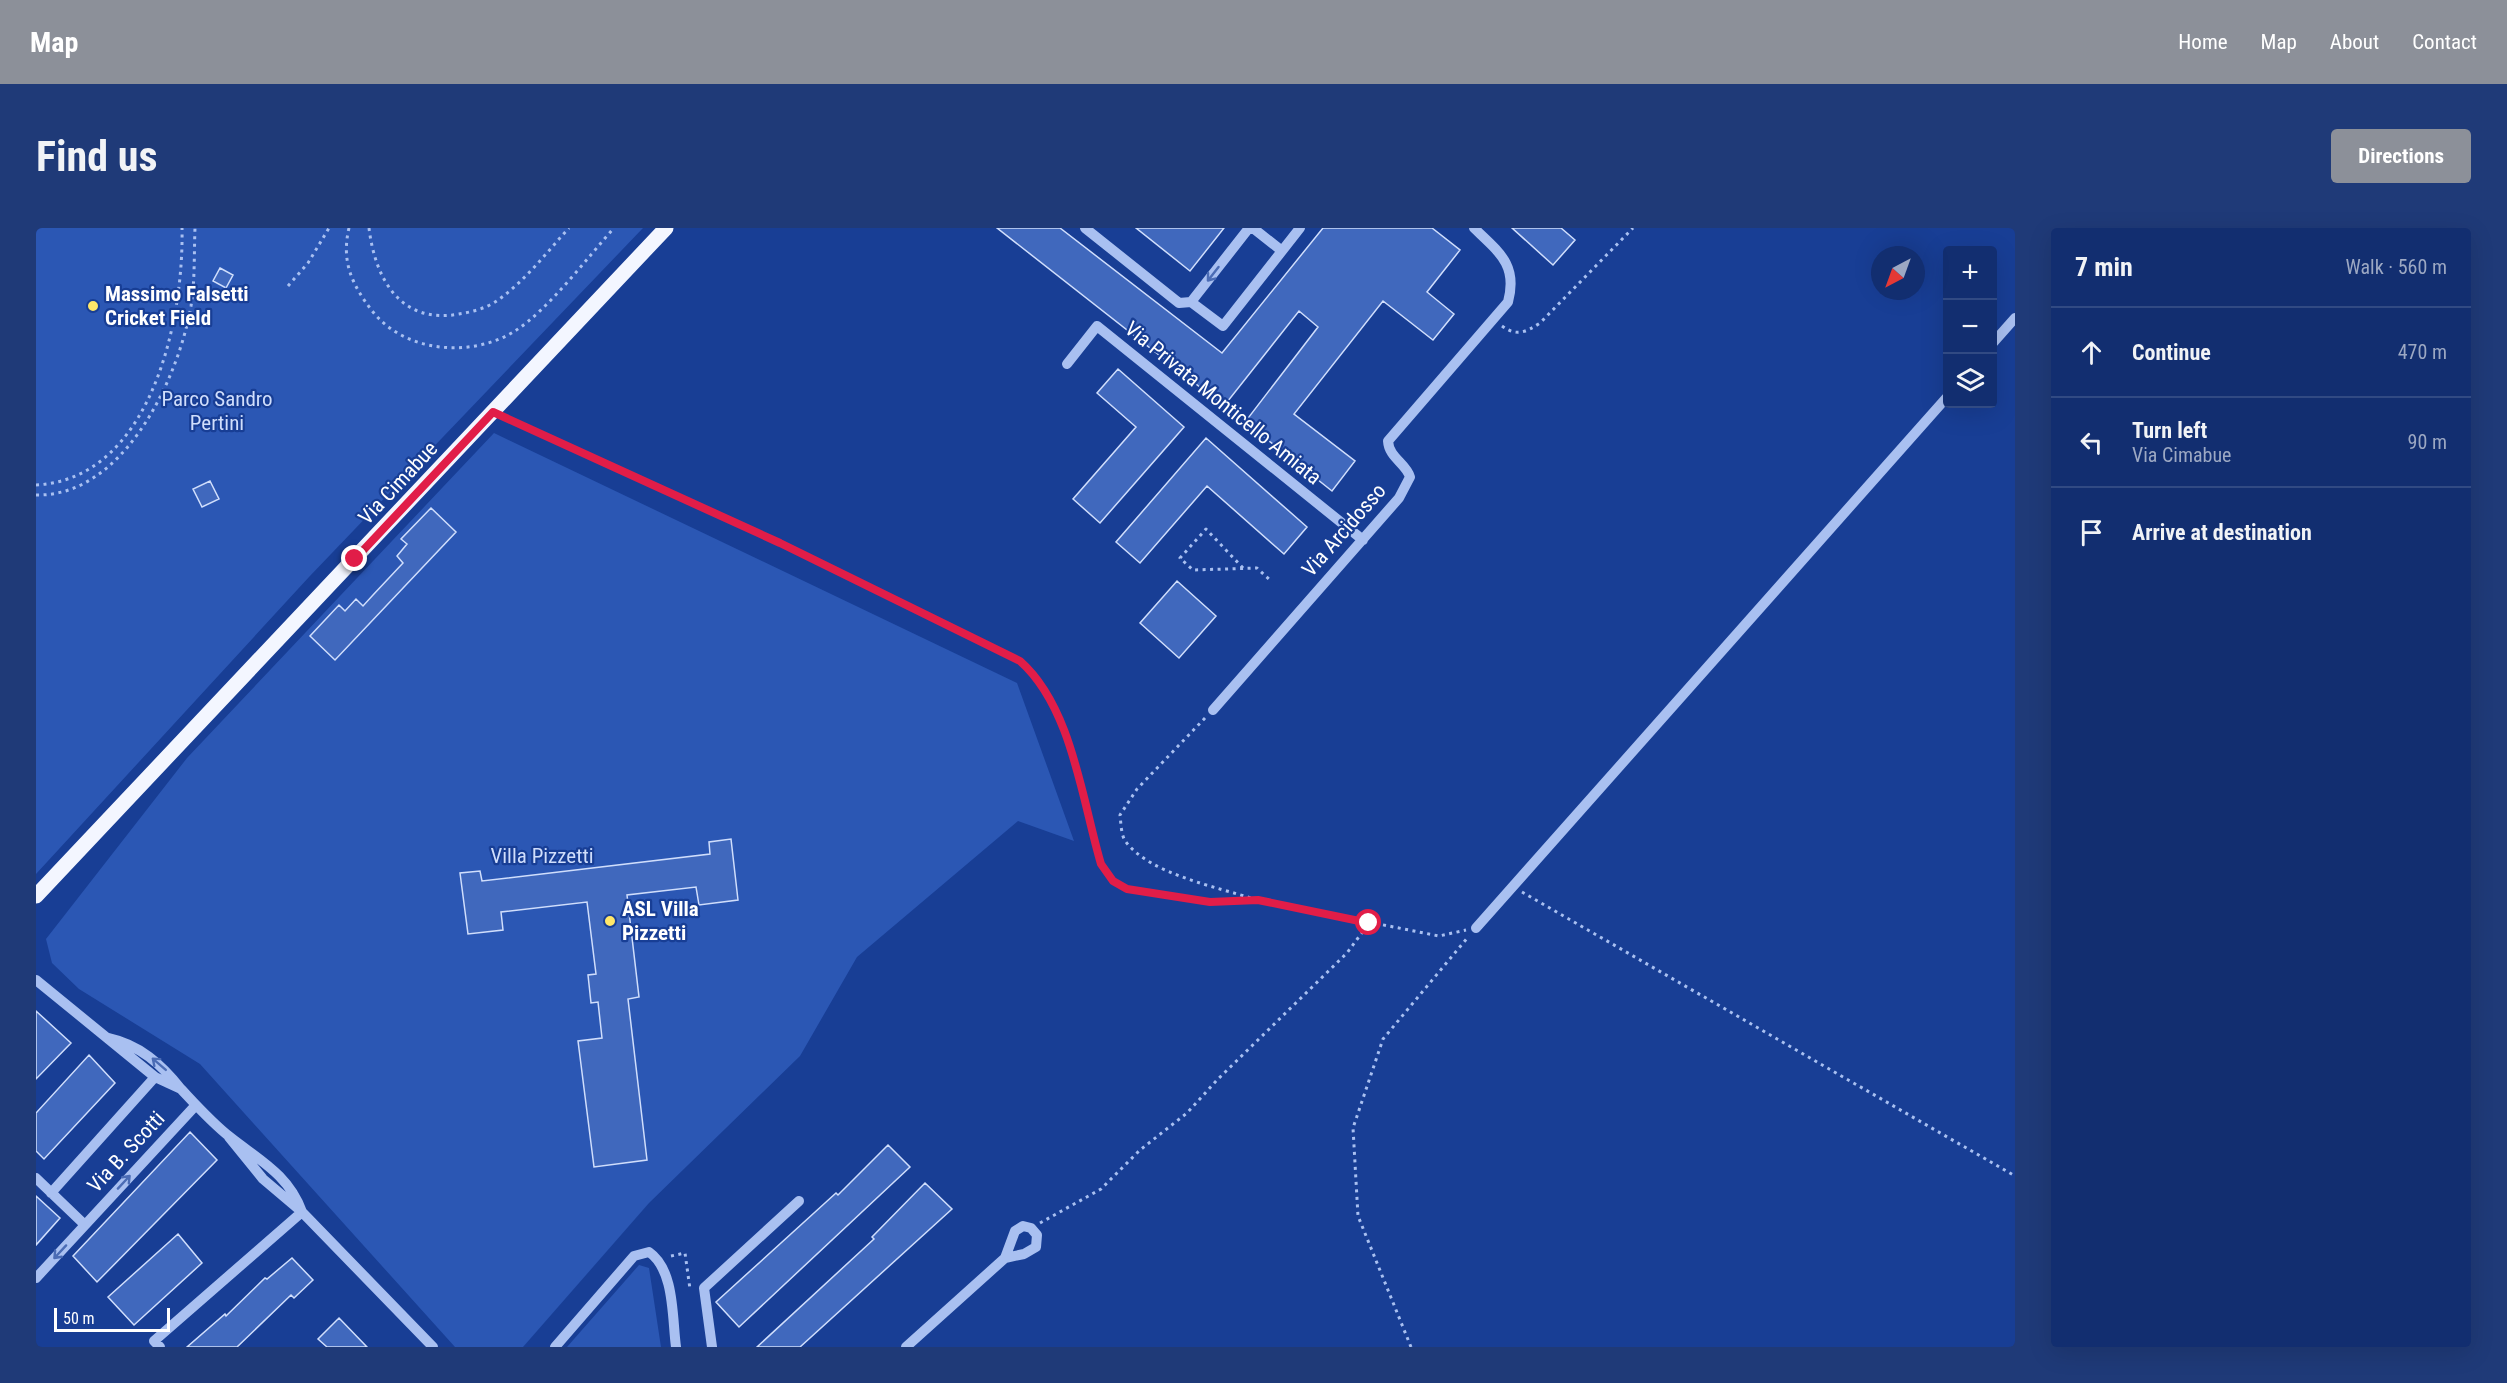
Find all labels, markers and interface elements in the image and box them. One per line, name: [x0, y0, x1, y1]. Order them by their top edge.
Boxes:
text: Map: [30, 26, 78, 59]
text: Home: [2178, 30, 2228, 54]
text: Map: [2261, 30, 2297, 54]
text: About: [2330, 30, 2379, 54]
text: Contact: [2412, 30, 2477, 54]
button: Directions: [2331, 129, 2471, 183]
text: Find us: [36, 132, 157, 181]
north arrow: [1871, 246, 1925, 300]
map controls: [1943, 246, 1997, 408]
button: +: [1943, 246, 1997, 300]
text: 7 min: [2075, 252, 2133, 282]
text: Walk · 560 m: [2346, 255, 2447, 279]
one-way arrow: [1207, 266, 1220, 282]
place label: Massimo Falsetti Cricket Field: [105, 282, 249, 330]
marker: Massimo Falsetti Cricket Field: [86, 299, 100, 313]
button: −: [1943, 300, 1997, 354]
street label: Via Privata Monticello Amiata: [1120, 316, 1326, 490]
icon: ahead: [2075, 336, 2108, 369]
text: Continue: [2132, 340, 2211, 365]
text: 470 m: [2398, 340, 2447, 364]
button: layers: [1943, 354, 1997, 408]
park label: Parco Sandro Pertini: [161, 387, 273, 435]
text: Turn left: [2132, 418, 2207, 443]
icon: left: [2075, 426, 2108, 459]
text: 90 m: [2408, 430, 2447, 454]
street label: Via Cimabue: [354, 437, 442, 529]
text: Via Cimabue: [2132, 443, 2231, 467]
street label: Via Arcidosso: [1297, 479, 1391, 581]
icon: arrive: [2075, 516, 2108, 549]
text: Arrive at destination: [2132, 520, 2312, 545]
route end: [341, 545, 367, 571]
park label: Villa Pizzetti: [491, 844, 593, 868]
place label: ASL Villa Pizzetti: [622, 897, 699, 945]
route start: [1355, 909, 1381, 935]
marker: ASL Villa Pizzetti: [603, 914, 617, 928]
one-way arrow: [151, 1057, 166, 1071]
street label: Via B. Scotti: [83, 1107, 169, 1197]
one-way arrow: [117, 1175, 132, 1190]
one-way arrow: [54, 1244, 68, 1259]
scale bar: [54, 1305, 170, 1332]
text: 50 m: [63, 1309, 95, 1328]

